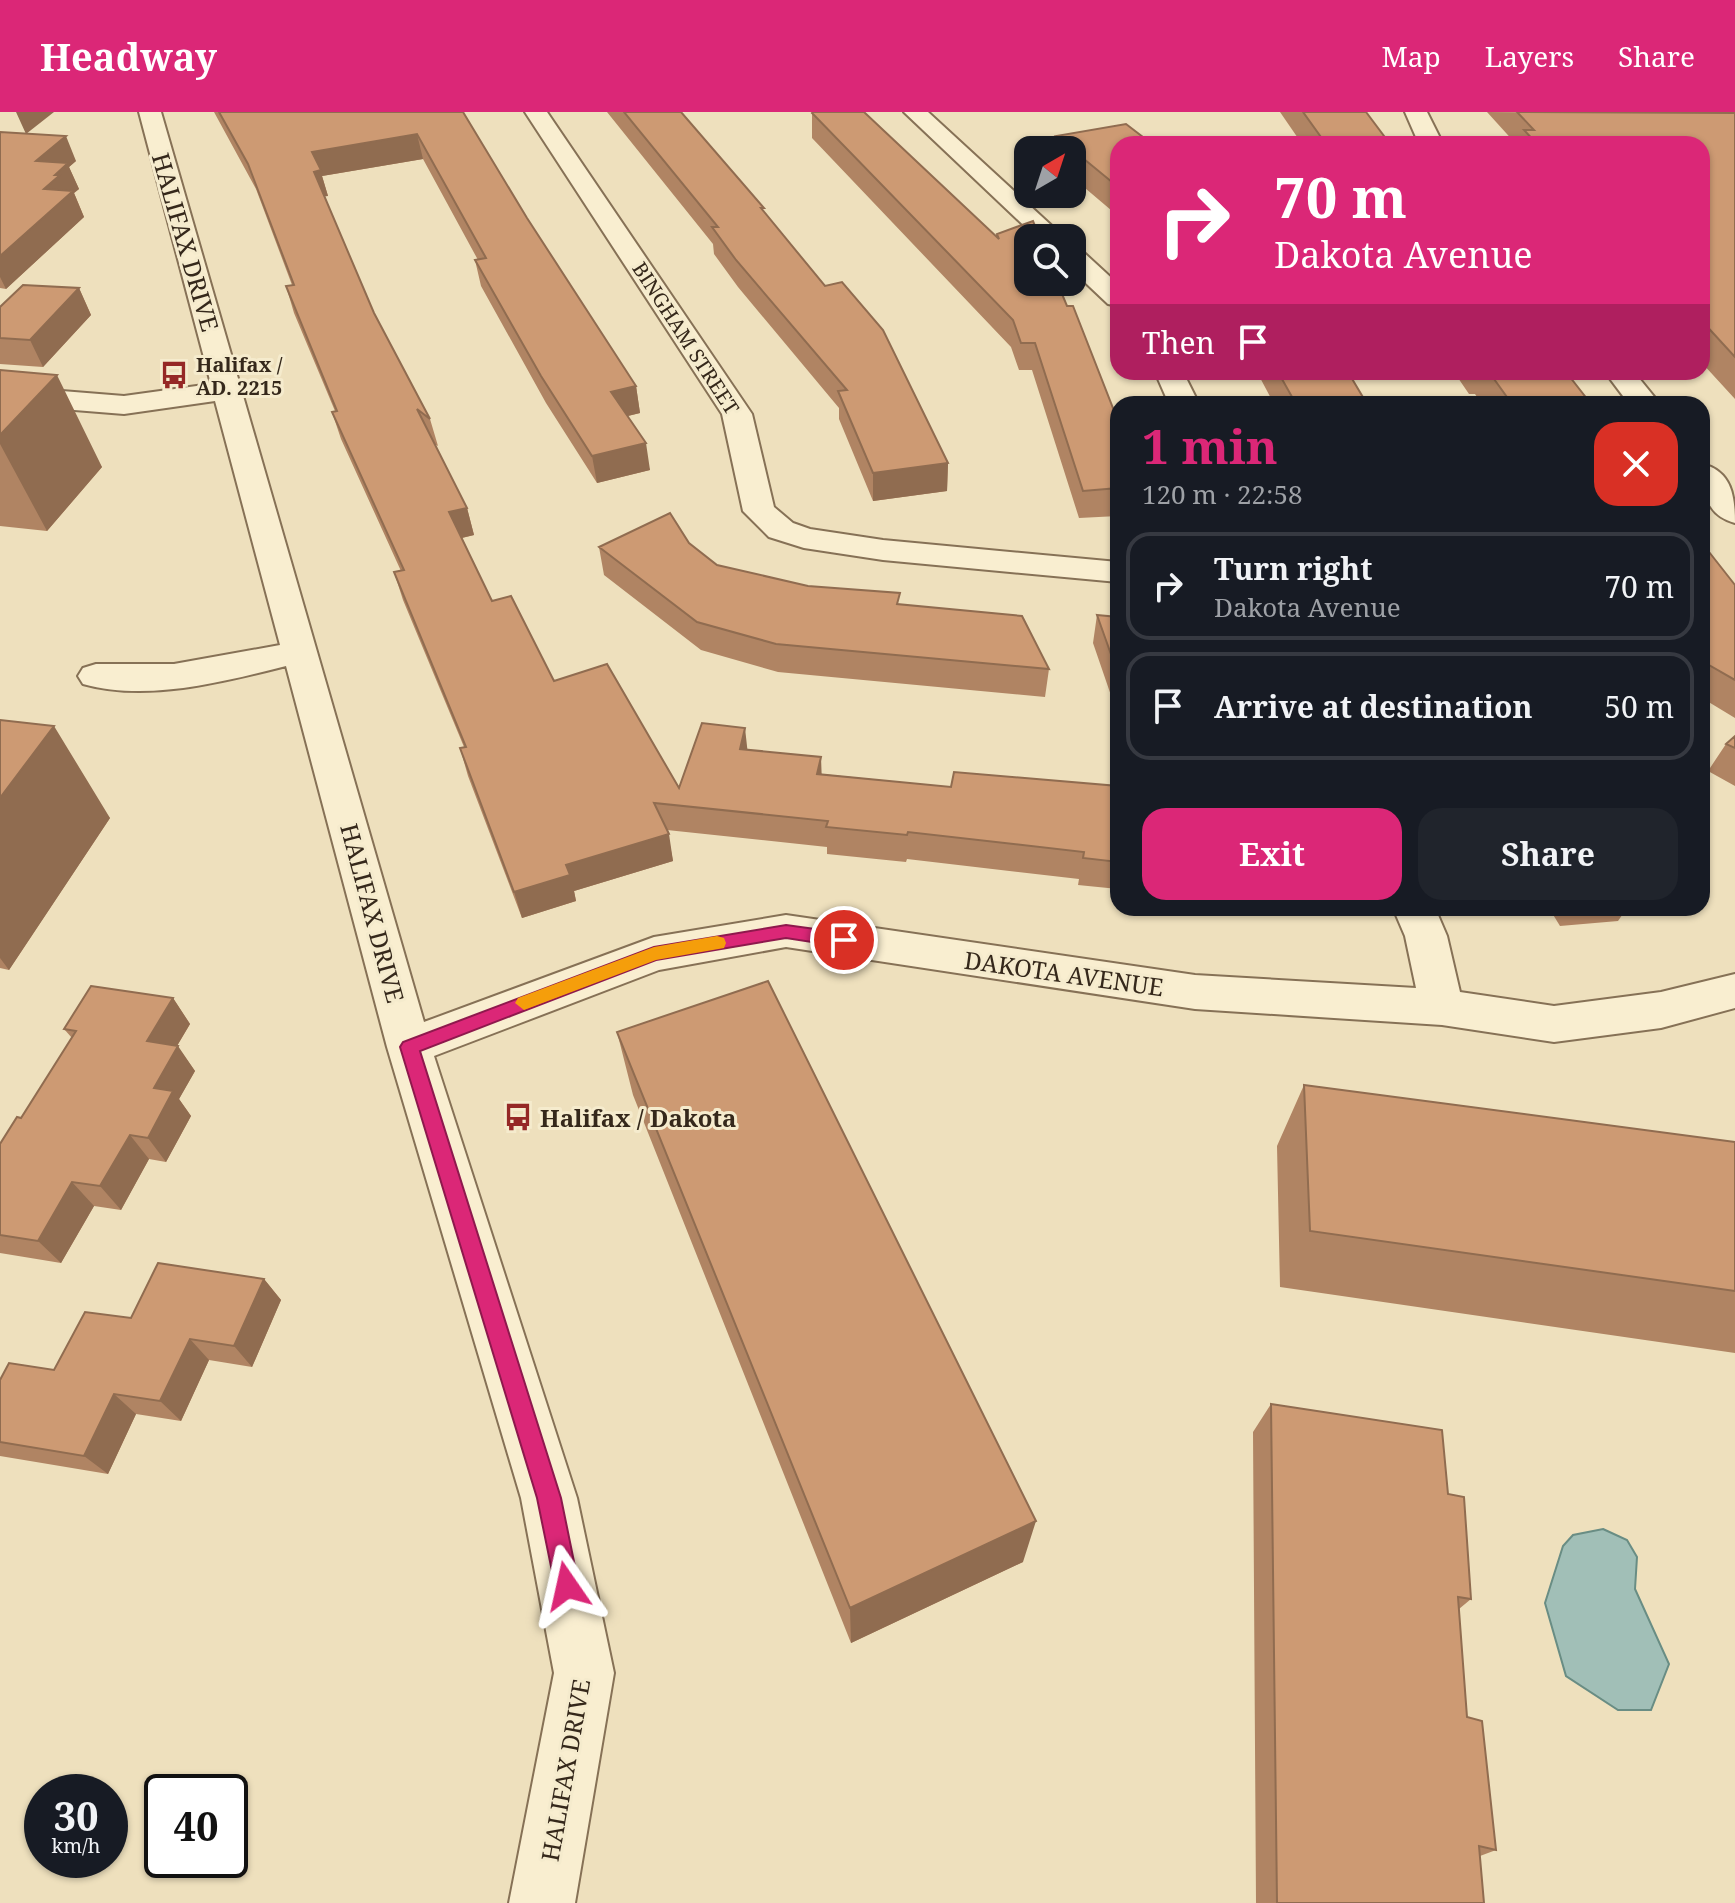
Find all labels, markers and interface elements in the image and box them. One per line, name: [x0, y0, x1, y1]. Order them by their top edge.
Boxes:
text: Headway: [40, 30, 217, 82]
text: Map: [1382, 37, 1441, 75]
text: Layers: [1485, 37, 1574, 75]
text: Share: [1618, 37, 1695, 75]
north arrow: [1014, 136, 1086, 208]
map controls: [1014, 136, 1086, 296]
street label: HALIFAX DRIVE: [145, 149, 227, 335]
text: 70 m: [1274, 158, 1407, 234]
icon: right: [1142, 168, 1246, 272]
button: search: [1014, 224, 1086, 296]
text: Dakota Avenue: [1274, 230, 1533, 279]
street label: BINGHAM STREET: [626, 256, 746, 420]
icon: arrive: [1231, 320, 1275, 364]
text: Then: [1142, 322, 1215, 363]
place label: Halifax / AD. 2215: [196, 351, 283, 401]
bus stop icon: Halifax / AD. 2215: [159, 360, 189, 390]
text: 1 min: [1142, 413, 1278, 478]
button: close: [1594, 422, 1678, 506]
text: 120 m · 22:58: [1142, 476, 1303, 512]
text: Turn right: [1214, 548, 1372, 589]
icon: right: [1146, 564, 1190, 608]
text: 70 m: [1604, 566, 1674, 607]
text: Dakota Avenue: [1214, 589, 1401, 625]
icon: arrive: [1146, 684, 1190, 728]
text: Arrive at destination: [1214, 686, 1533, 727]
text: 50 m: [1604, 686, 1674, 727]
button: Exit: [1142, 808, 1402, 900]
button: Share: [1418, 808, 1678, 900]
street label: HALIFAX DRIVE: [333, 820, 413, 1006]
pin: [810, 906, 878, 974]
icon: arrive: [822, 918, 866, 962]
street label: DAKOTA AVENUE: [962, 943, 1166, 1003]
place label: Halifax / Dakota: [540, 1101, 737, 1134]
bus stop icon: Halifax / Dakota: [503, 1102, 533, 1132]
position arrow: [525, 1544, 609, 1628]
street label: HALIFAX DRIVE: [533, 1676, 597, 1864]
speed limit sign: 40: [144, 1774, 248, 1878]
text: 30: [53, 1788, 99, 1843]
text: km/h: [51, 1832, 101, 1859]

